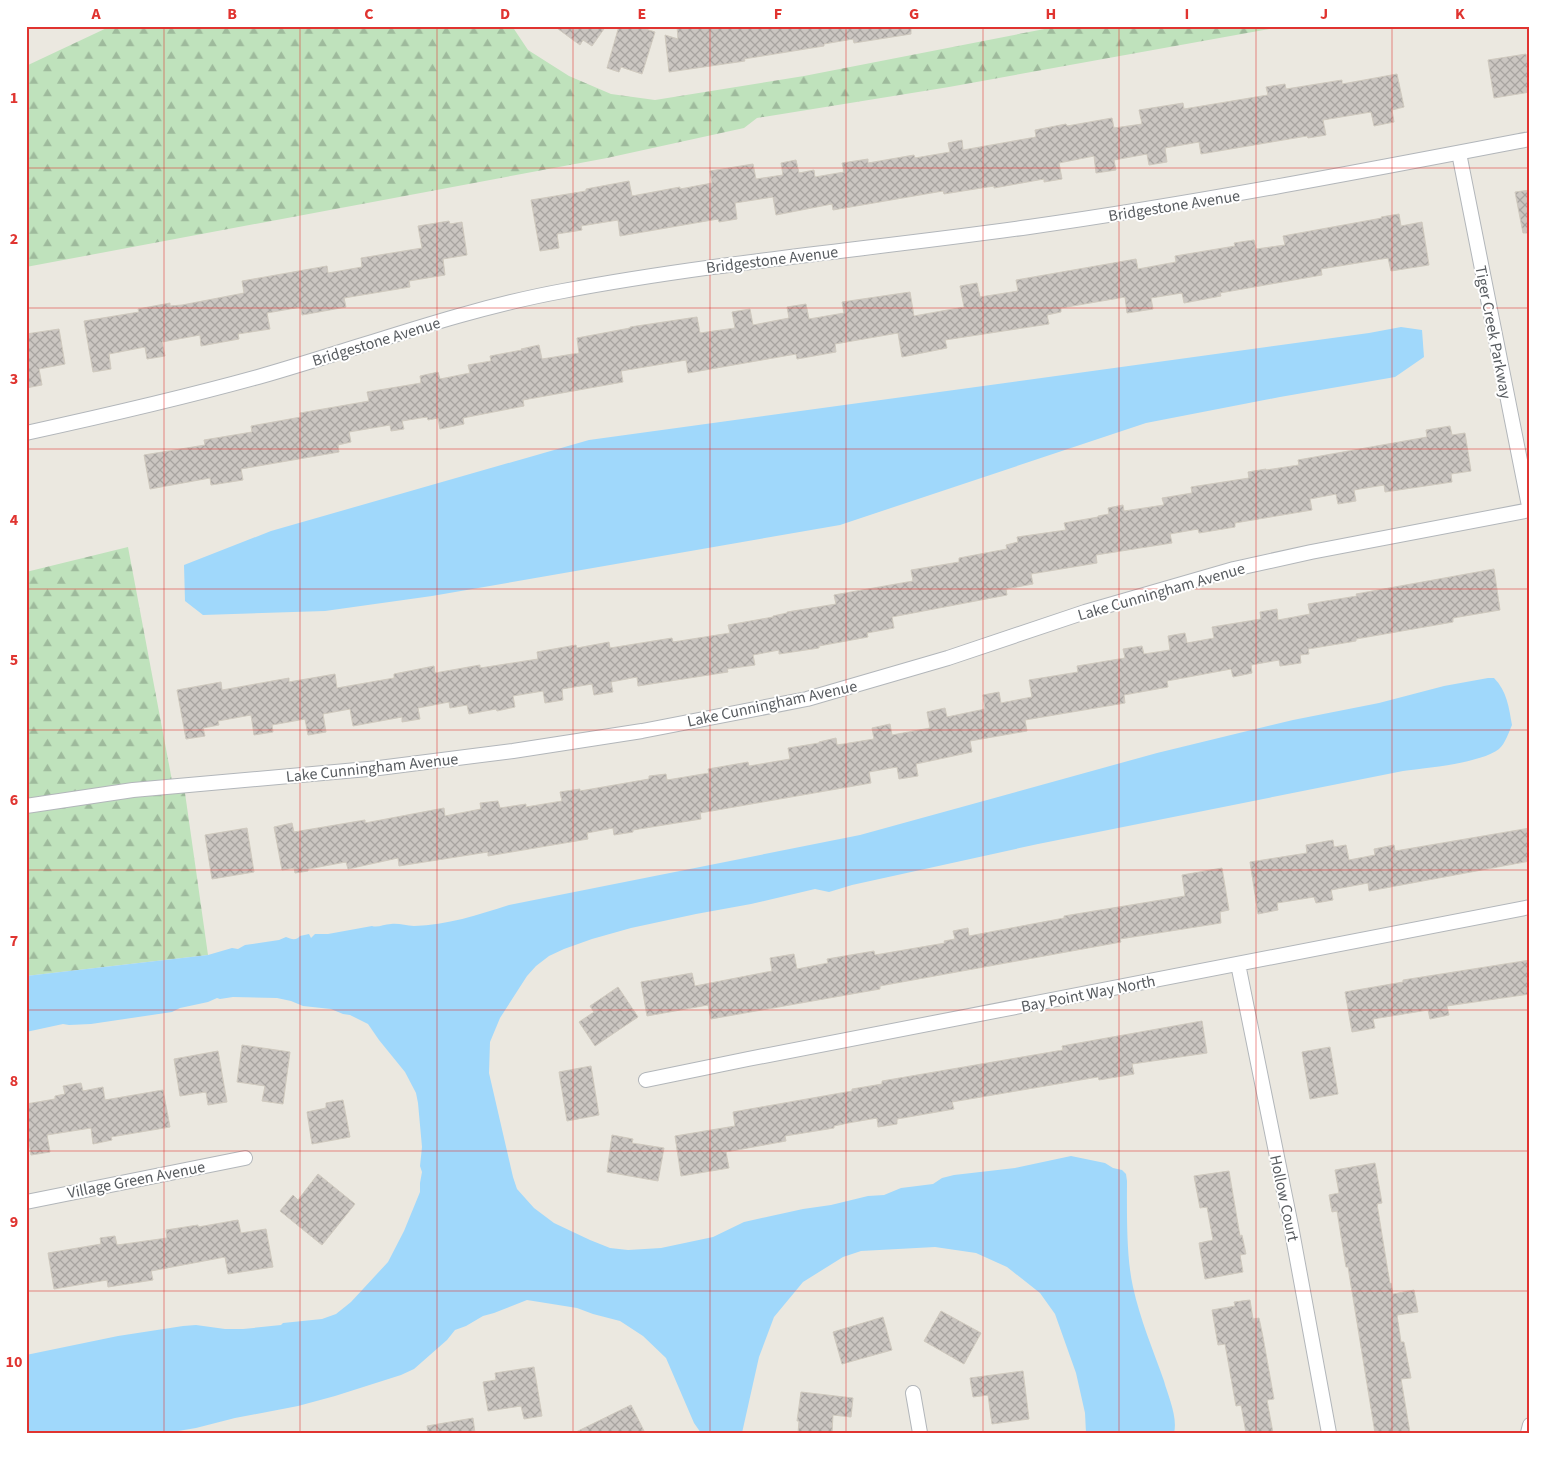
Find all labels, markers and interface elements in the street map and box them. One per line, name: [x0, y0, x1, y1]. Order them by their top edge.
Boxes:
text: A: [90, 3, 101, 25]
text: B: [227, 3, 237, 25]
text: C: [364, 3, 374, 25]
text: D: [500, 3, 510, 25]
text: E: [638, 3, 646, 25]
text: F: [774, 3, 782, 25]
text: G: [909, 3, 919, 25]
text: H: [1046, 3, 1056, 25]
text: I: [1185, 3, 1189, 25]
text: J: [1320, 3, 1328, 25]
text: K: [1455, 3, 1465, 25]
text: 1: [10, 87, 18, 109]
street label: Bridgestone Avenue: [1107, 185, 1242, 227]
text: 2: [10, 228, 18, 250]
street label: Bridgestone Avenue: [705, 241, 840, 279]
street label: Tiger Creek Parkway: [1469, 264, 1517, 401]
street label: Bridgestone Avenue: [309, 312, 443, 372]
text: 3: [10, 368, 18, 390]
text: 4: [10, 509, 19, 531]
street label: Lake Cunningham Avenue: [1075, 558, 1248, 626]
text: 5: [10, 649, 18, 671]
street label: Lake Cunningham Avenue: [685, 675, 859, 733]
street label: Lake Cunningham Avenue: [285, 748, 459, 788]
text: 6: [10, 789, 18, 811]
text: 7: [10, 930, 18, 952]
street label: Bay Point Way North: [1019, 970, 1157, 1018]
text: 8: [10, 1070, 18, 1092]
street label: Hollow Court: [1264, 1153, 1304, 1244]
street label: Village Green Avenue: [65, 1156, 207, 1204]
text: 9: [10, 1211, 18, 1233]
text: 10: [6, 1351, 22, 1373]

